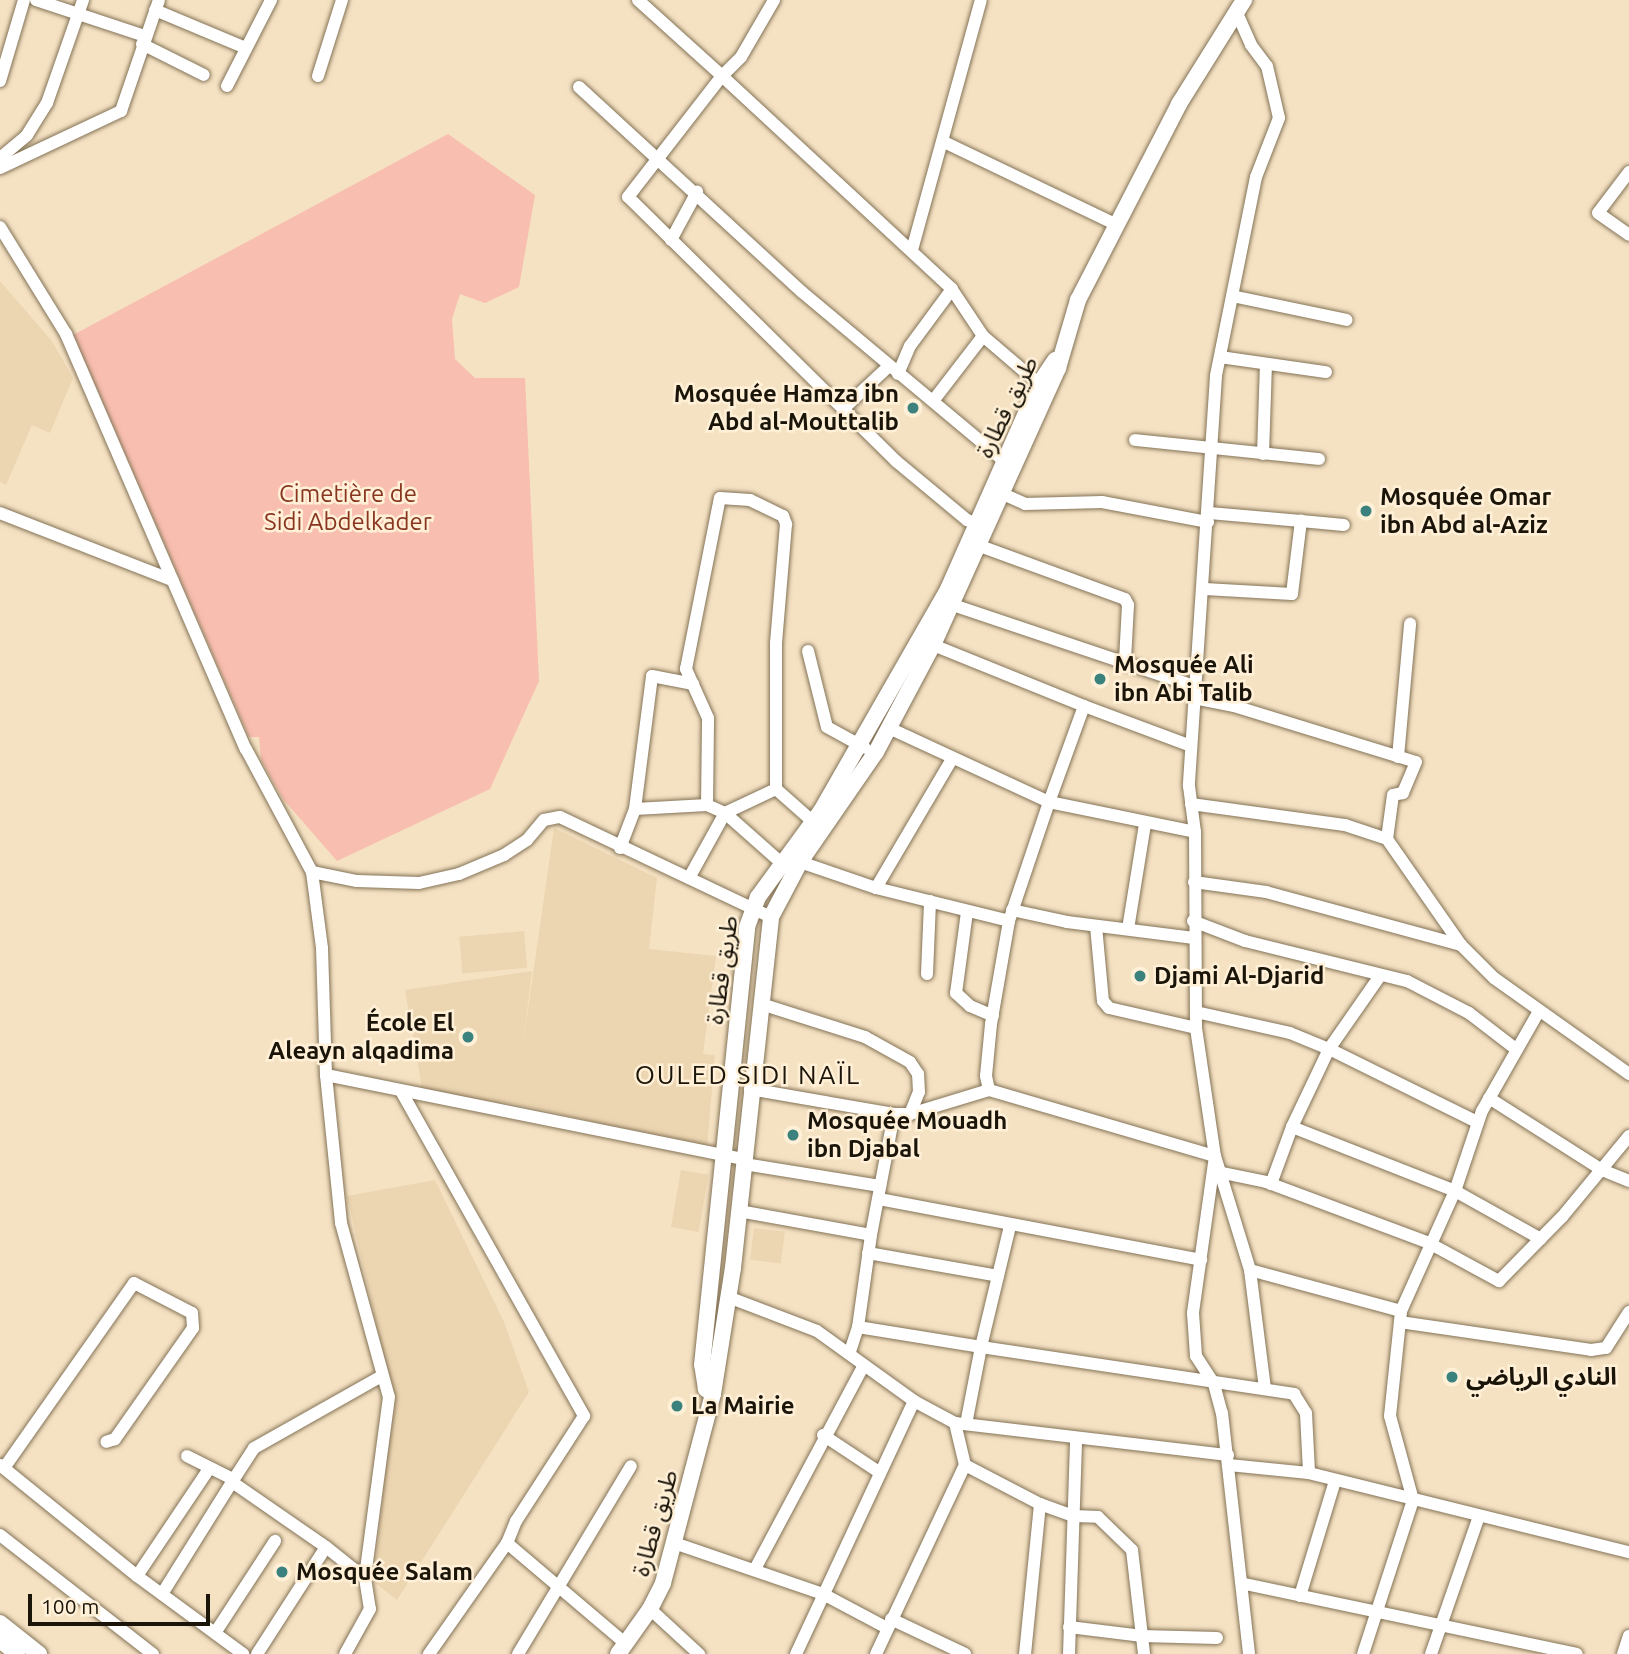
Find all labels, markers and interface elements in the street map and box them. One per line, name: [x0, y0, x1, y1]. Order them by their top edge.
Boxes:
street label: طريق قطارة: [970, 352, 1044, 462]
place label: Mosquée Hamza ibn Abd al-Mouttalib: [674, 380, 899, 436]
marker: Mosquée Hamza ibn Abd al-Mouttalib: [905, 400, 921, 416]
park label: Cimetière de Sidi Abdelkader: [264, 480, 432, 536]
place label: Mosquée Omar ibn Abd al-Aziz: [1380, 483, 1551, 539]
marker: Mosquée Omar ibn Abd al-Aziz: [1358, 503, 1374, 519]
place label: Mosquée Ali ibn Abi Talib: [1114, 651, 1254, 707]
marker: Mosquée Ali ibn Abi Talib: [1092, 671, 1108, 687]
street label: طريق قطارة: [700, 914, 744, 1026]
place label: Djami Al-Djarid: [1154, 962, 1324, 990]
marker: Djami Al-Djarid: [1132, 968, 1148, 984]
place label: École El Aleayn alqadima: [268, 1009, 454, 1065]
marker: École El Aleayn alqadima: [460, 1029, 476, 1045]
district label: OULED SIDI NAÏL: [637, 1059, 859, 1091]
place label: Mosquée Mouadh ibn Djabal: [807, 1107, 1007, 1163]
marker: Mosquée Mouadh ibn Djabal: [785, 1127, 801, 1143]
place label: النادي الرياضي: [1466, 1363, 1617, 1391]
marker: النادي الرياضي: [1444, 1369, 1460, 1385]
place label: La Mairie: [691, 1392, 795, 1420]
marker: La Mairie: [669, 1398, 685, 1414]
street label: طريق قطارة: [626, 1466, 684, 1580]
place label: Mosquée Salam: [296, 1558, 473, 1586]
marker: Mosquée Salam: [274, 1564, 290, 1580]
scale bar: [32, 1580, 214, 1624]
text: 100 m: [41, 1594, 99, 1618]

